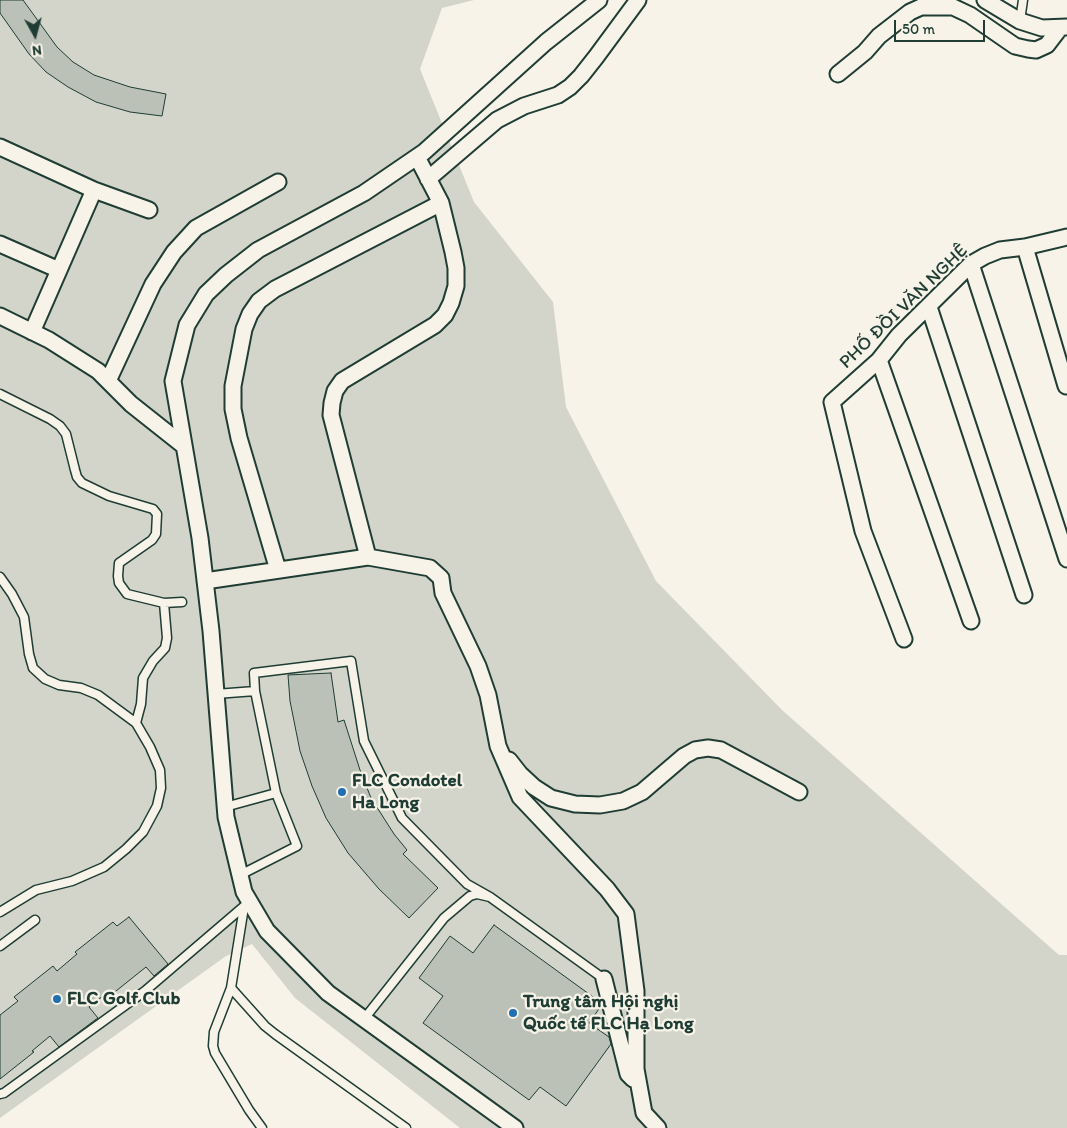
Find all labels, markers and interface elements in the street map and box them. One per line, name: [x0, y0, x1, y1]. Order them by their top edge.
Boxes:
north arrow: [10, 10, 60, 60]
scale bar: [897, 10, 988, 42]
text: 50 m: [902, 20, 935, 38]
text: N: [31, 41, 43, 59]
street label: PHỐ ĐỒI VĂN NGHỆ: [835, 240, 973, 374]
place label: FLC Condotel Ha Long: [352, 770, 462, 814]
marker: FLC Condotel Ha Long: [336, 786, 348, 798]
place label: FLC Golf Club: [67, 988, 180, 1010]
place label: Trung tâm Hội nghị Quốc tế FLC Hạ Long: [523, 991, 694, 1035]
marker: FLC Golf Club: [51, 993, 63, 1005]
marker: Trung tâm Hội nghị Quốc tế FLC Hạ Long: [507, 1007, 519, 1019]

